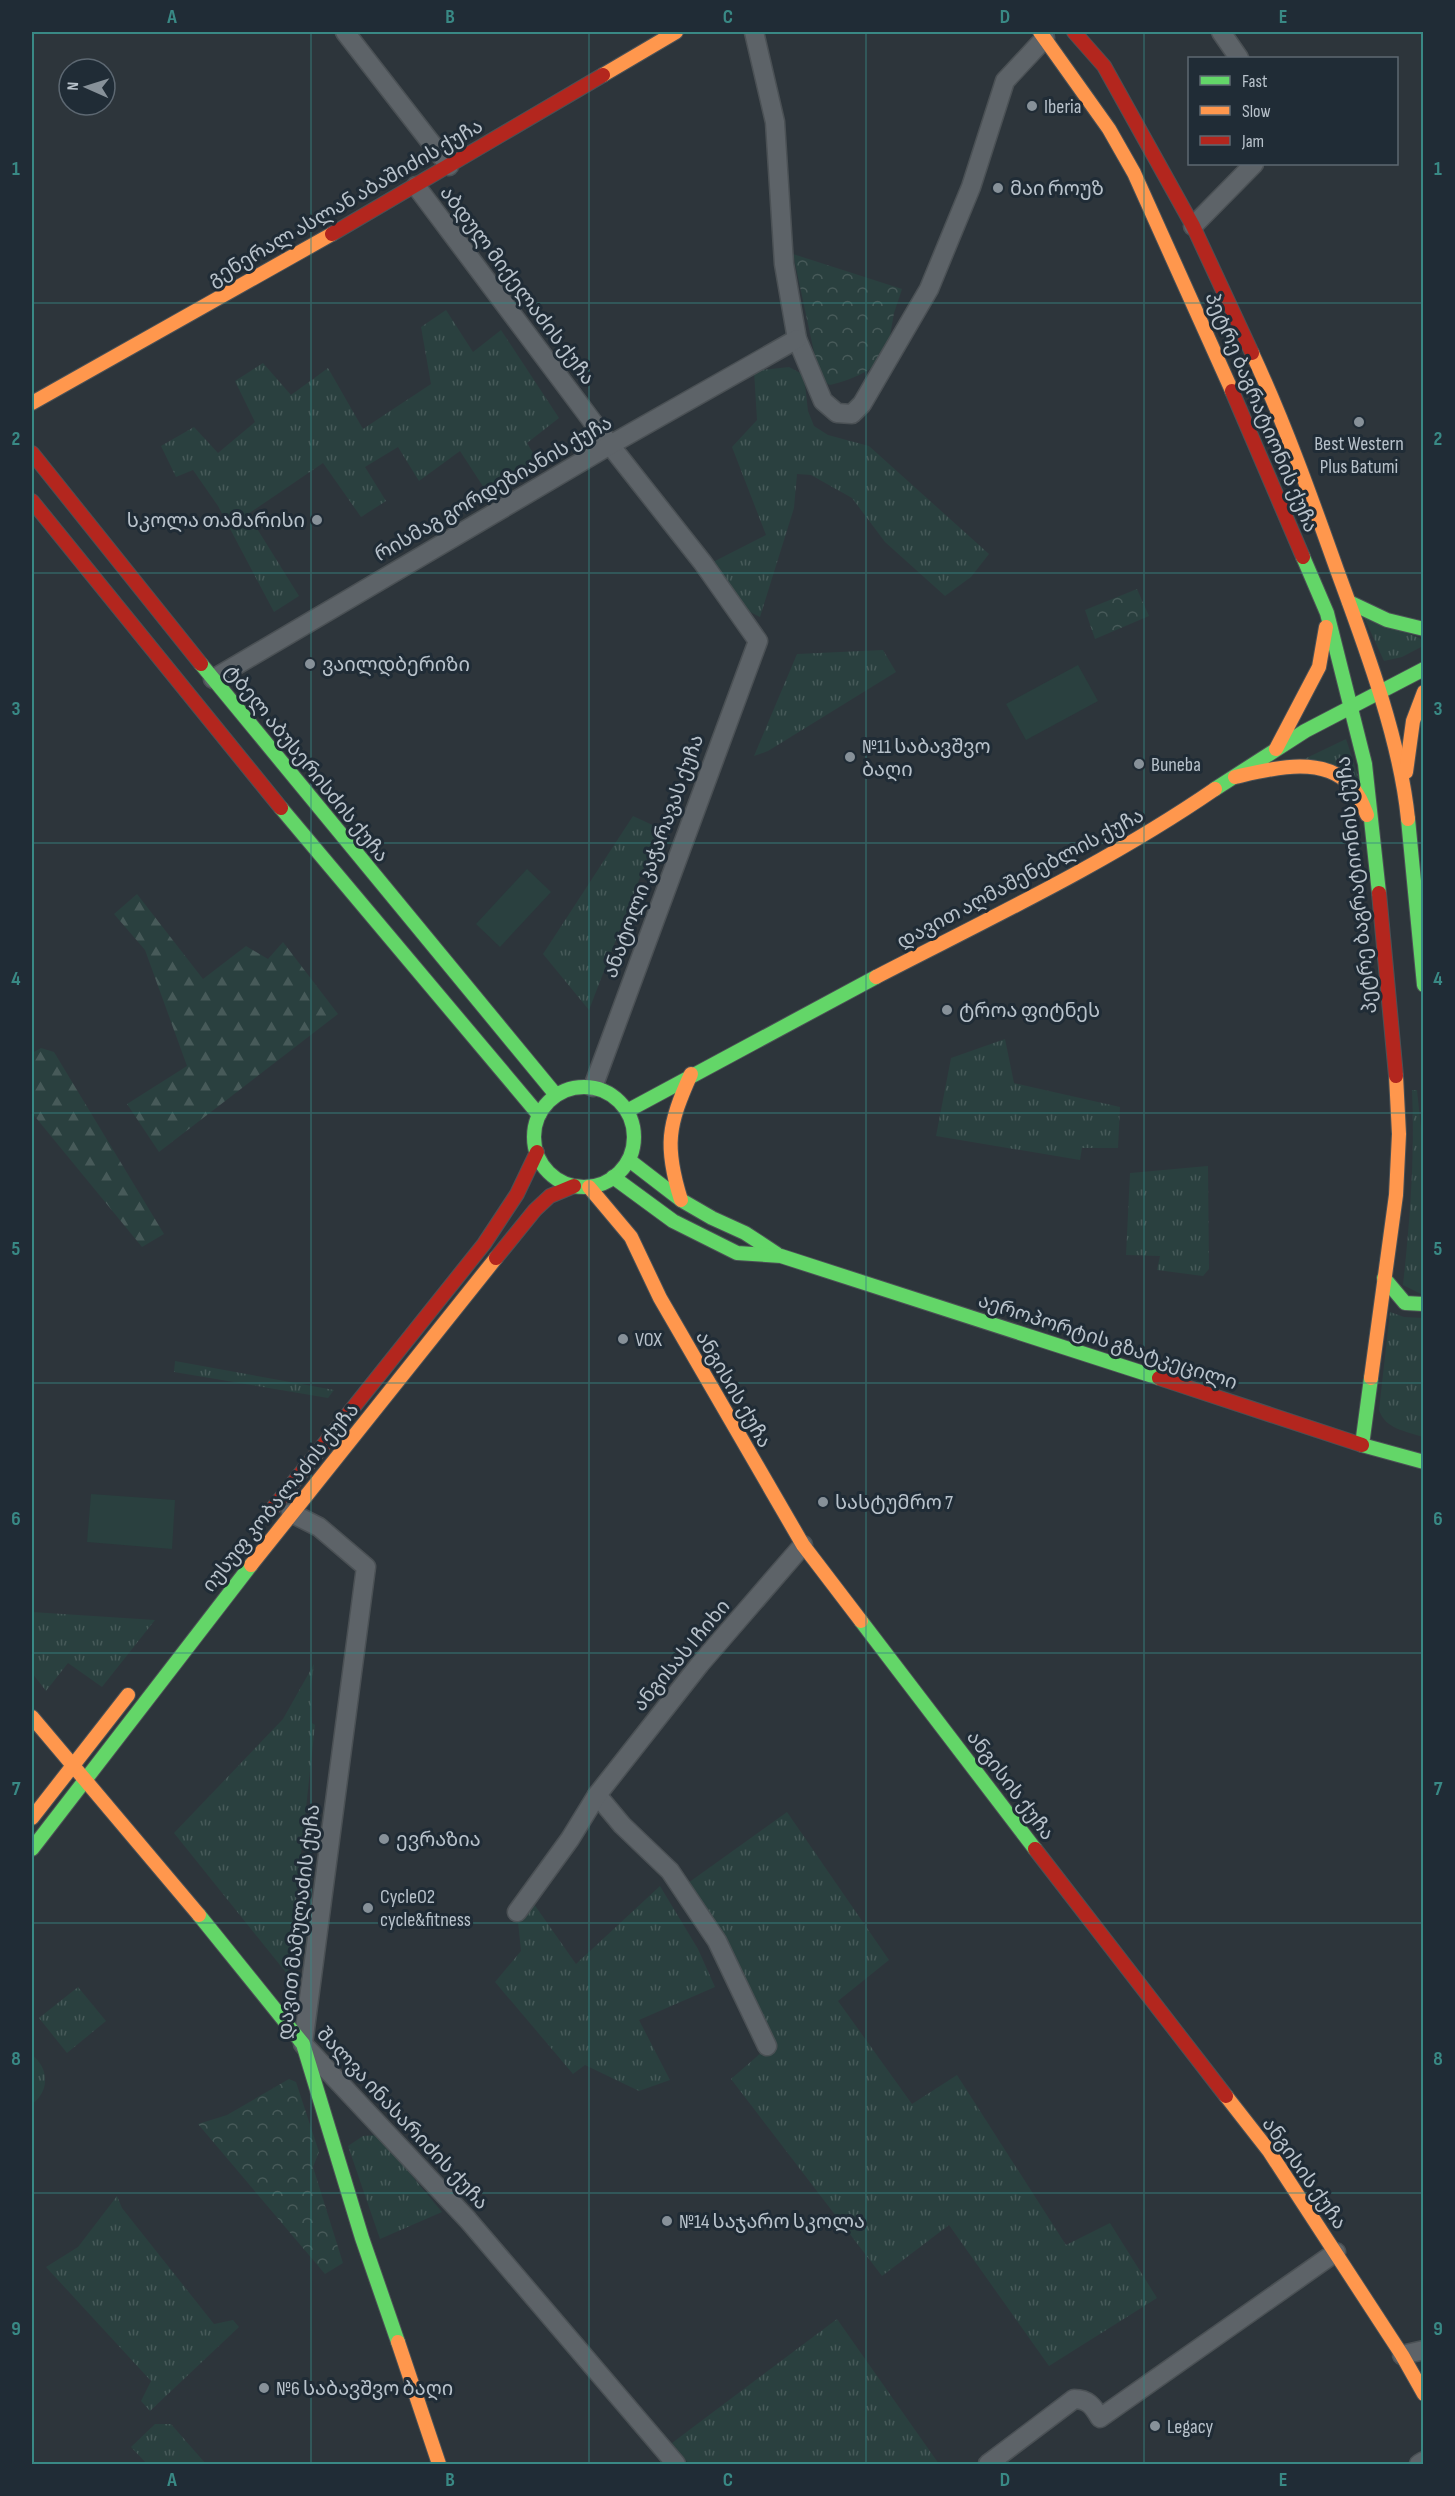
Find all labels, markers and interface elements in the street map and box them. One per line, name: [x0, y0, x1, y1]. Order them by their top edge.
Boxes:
text: A: [166, 5, 177, 29]
text: B: [445, 5, 455, 29]
text: C: [723, 5, 733, 29]
text: D: [1000, 5, 1010, 29]
text: E: [1279, 5, 1287, 29]
north arrow: [57, 57, 117, 117]
legend: [1188, 57, 1398, 165]
text: Fast: [1242, 71, 1268, 92]
text: N: [64, 82, 83, 91]
place label: Iberia: [1044, 95, 1082, 119]
marker: Iberia: [1025, 99, 1039, 113]
text: Slow: [1242, 101, 1271, 122]
street label: გენერალ ასლან აბაშიძის ქუჩა: [204, 114, 487, 292]
text: Jam: [1241, 131, 1264, 152]
text: 1: [12, 157, 20, 181]
text: 1: [1434, 157, 1442, 181]
place label: მაი როუზ: [1010, 177, 1104, 201]
street label: აბდულ მიქელაძის ქუჩა: [435, 181, 600, 390]
marker: მაი როუზ: [991, 181, 1005, 195]
street label: პეტრე ბაგრატიონის ქუჩა: [1199, 289, 1323, 536]
street label: რისმაგ გორდეზიანის ქუჩა: [370, 411, 617, 567]
marker: Best Western Plus Batumi: [1352, 415, 1366, 429]
text: 2: [12, 427, 20, 451]
text: 2: [1434, 427, 1442, 451]
place label: Best Western Plus Batumi: [1314, 432, 1404, 479]
place label: სკოლა თამარისი: [127, 509, 305, 533]
marker: სკოლა თამარისი: [310, 513, 324, 527]
place label: ვაილდბერიზი: [322, 653, 470, 677]
marker: ვაილდბერიზი: [303, 657, 317, 671]
street label: ტბელ აბუსერისძის ქუჩა: [219, 660, 393, 867]
text: 3: [12, 697, 21, 721]
text: 3: [1434, 697, 1443, 721]
street label: ანატოლი კაჭარავას ქუჩა: [599, 731, 709, 981]
place label: №11 საბავშვო ბაღი: [862, 735, 991, 782]
marker: №11 საბავშვო ბაღი: [843, 750, 857, 764]
place label: Buneba: [1151, 753, 1201, 777]
street label: პეტრე ბაგრატიონის ქუჩა: [1332, 755, 1382, 1015]
marker: Buneba: [1132, 757, 1146, 771]
street label: დავით აღმაშენებლის ქუჩა: [893, 803, 1148, 954]
text: 4: [11, 967, 21, 991]
text: 4: [1433, 967, 1443, 991]
place label: ტროა ფიტნეს: [959, 999, 1100, 1023]
marker: ტროა ფიტნეს: [940, 1003, 954, 1017]
text: 5: [12, 1237, 21, 1261]
text: 5: [1434, 1237, 1443, 1261]
street label: აეროპორტის გზატკეცილი: [975, 1289, 1240, 1395]
street label: ანგისის ქუჩა: [690, 1327, 776, 1452]
place label: VOX: [635, 1328, 662, 1352]
marker: VOX: [616, 1332, 630, 1346]
street label: იუსუფ კობალაძის ქუჩა: [197, 1398, 364, 1597]
place label: სასტუმრო 7: [835, 1491, 953, 1515]
marker: სასტუმრო 7: [816, 1495, 830, 1509]
text: 6: [11, 1507, 21, 1531]
text: 6: [1433, 1507, 1443, 1531]
street label: ანგისას I ჩიხი: [628, 1595, 735, 1716]
street label: ანგისის ქუჩა: [961, 1726, 1059, 1845]
text: 7: [12, 1777, 21, 1801]
text: 7: [1434, 1777, 1443, 1801]
street label: დავით მამულაძის ქუჩა: [273, 1803, 325, 2041]
place label: ევრაზია: [396, 1828, 481, 1852]
marker: ევრაზია: [377, 1832, 391, 1846]
place label: CycleO2 cycle&fitness: [380, 1885, 471, 1932]
marker: CycleO2 cycle&fitness: [361, 1901, 375, 1915]
street label: შალვა ინასარიძის ქუჩა: [311, 2022, 493, 2215]
text: 8: [11, 2047, 21, 2071]
text: 8: [1433, 2047, 1443, 2071]
street label: ანგისის ქუჩა: [1257, 2113, 1352, 2234]
place label: №14 საჯარო სკოლა: [679, 2210, 865, 2234]
marker: №14 საჯარო სკოლა: [660, 2214, 674, 2228]
text: 9: [11, 2317, 21, 2341]
text: 9: [1433, 2317, 1443, 2341]
place label: №6 საბავშვო ბაღი: [276, 2377, 453, 2401]
marker: №6 საბავშვო ბაღი: [257, 2381, 271, 2395]
place label: Legacy: [1167, 2415, 1214, 2439]
marker: Legacy: [1148, 2419, 1162, 2433]
text: A: [166, 2468, 177, 2492]
text: B: [445, 2468, 455, 2492]
text: C: [723, 2468, 733, 2492]
text: D: [1000, 2468, 1010, 2492]
text: E: [1279, 2468, 1287, 2492]

